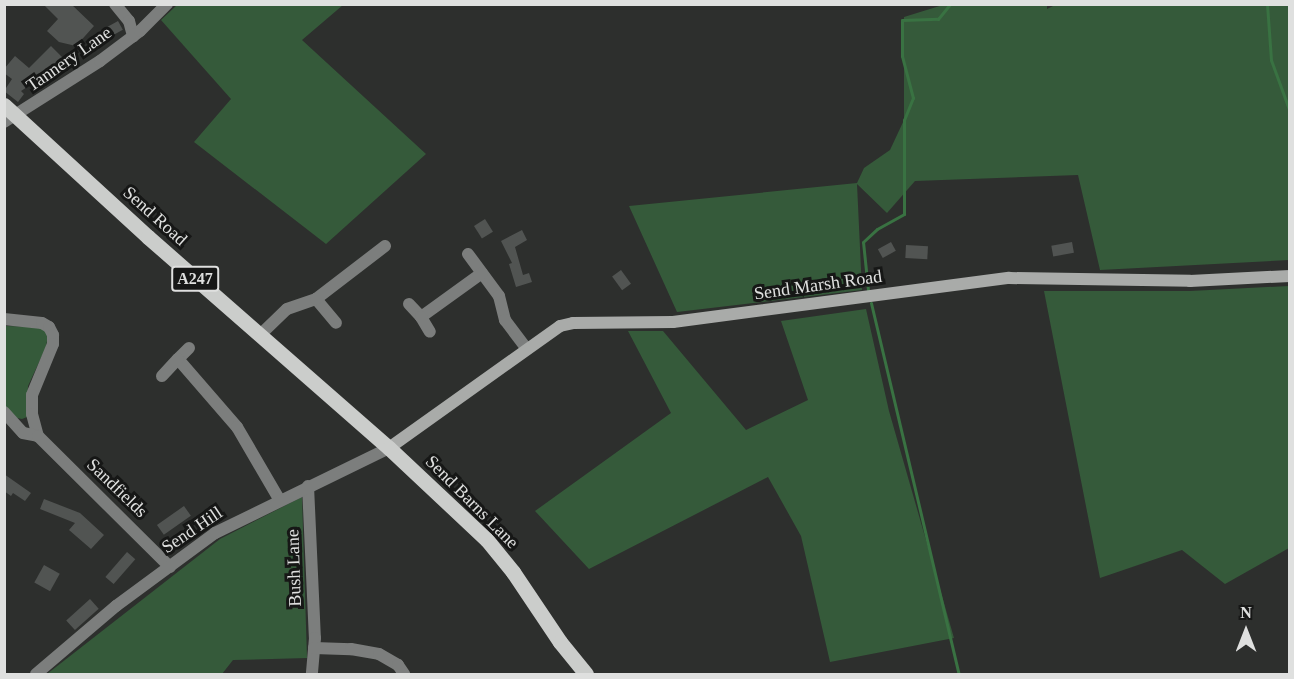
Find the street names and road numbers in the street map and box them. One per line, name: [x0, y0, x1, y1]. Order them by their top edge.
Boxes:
street label: Tannery Lane: [22, 22, 116, 96]
street label: Send Road: [119, 182, 191, 250]
street label: Send Marsh Road: [753, 265, 883, 305]
road number: A247: [171, 266, 219, 292]
street label: Send Barns Lane: [421, 451, 523, 553]
street label: Sandfields: [82, 454, 152, 522]
street label: Send Hill: [158, 502, 226, 558]
street label: Bush Lane: [282, 529, 306, 607]

